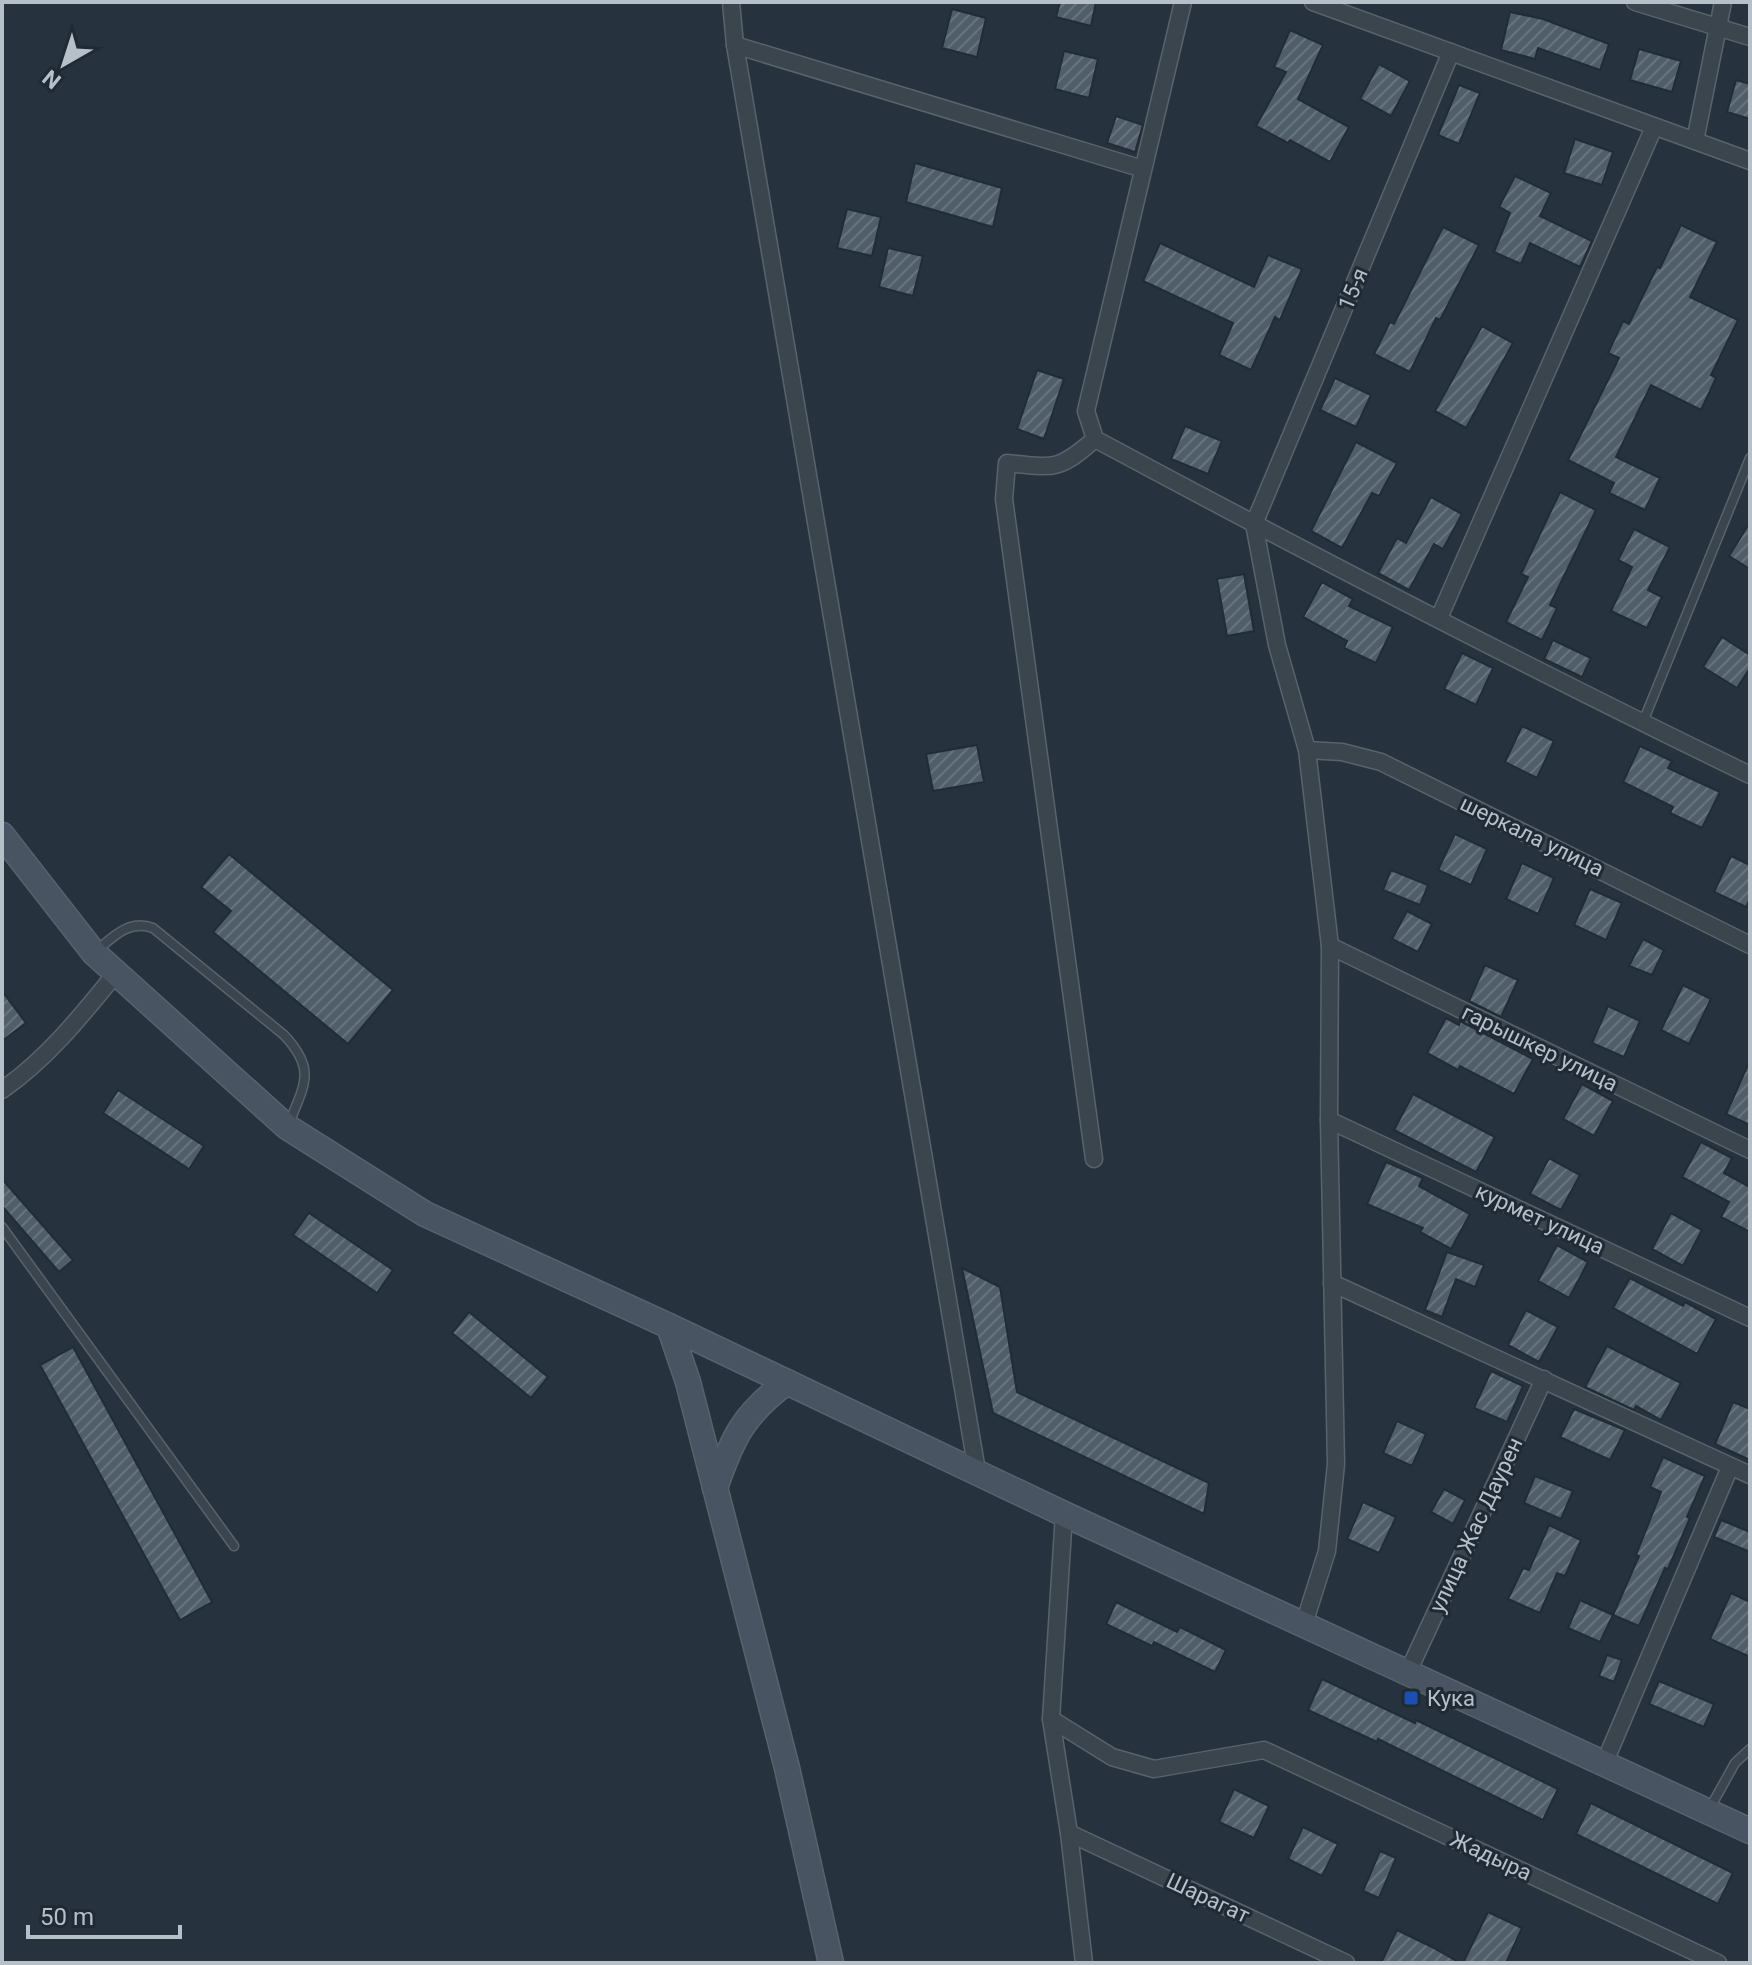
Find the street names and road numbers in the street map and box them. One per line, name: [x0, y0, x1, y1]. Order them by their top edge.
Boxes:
street label: 15-я: [1333, 264, 1373, 314]
street label: шеркала улица: [1456, 791, 1608, 881]
street label: гарышкер улица: [1458, 999, 1622, 1097]
street label: курмет улица: [1472, 1178, 1608, 1260]
street label: улица Жас Даурен: [1424, 1434, 1528, 1616]
street label: Жадыра: [1446, 1826, 1536, 1886]
street label: Шарагат: [1163, 1868, 1254, 1928]

